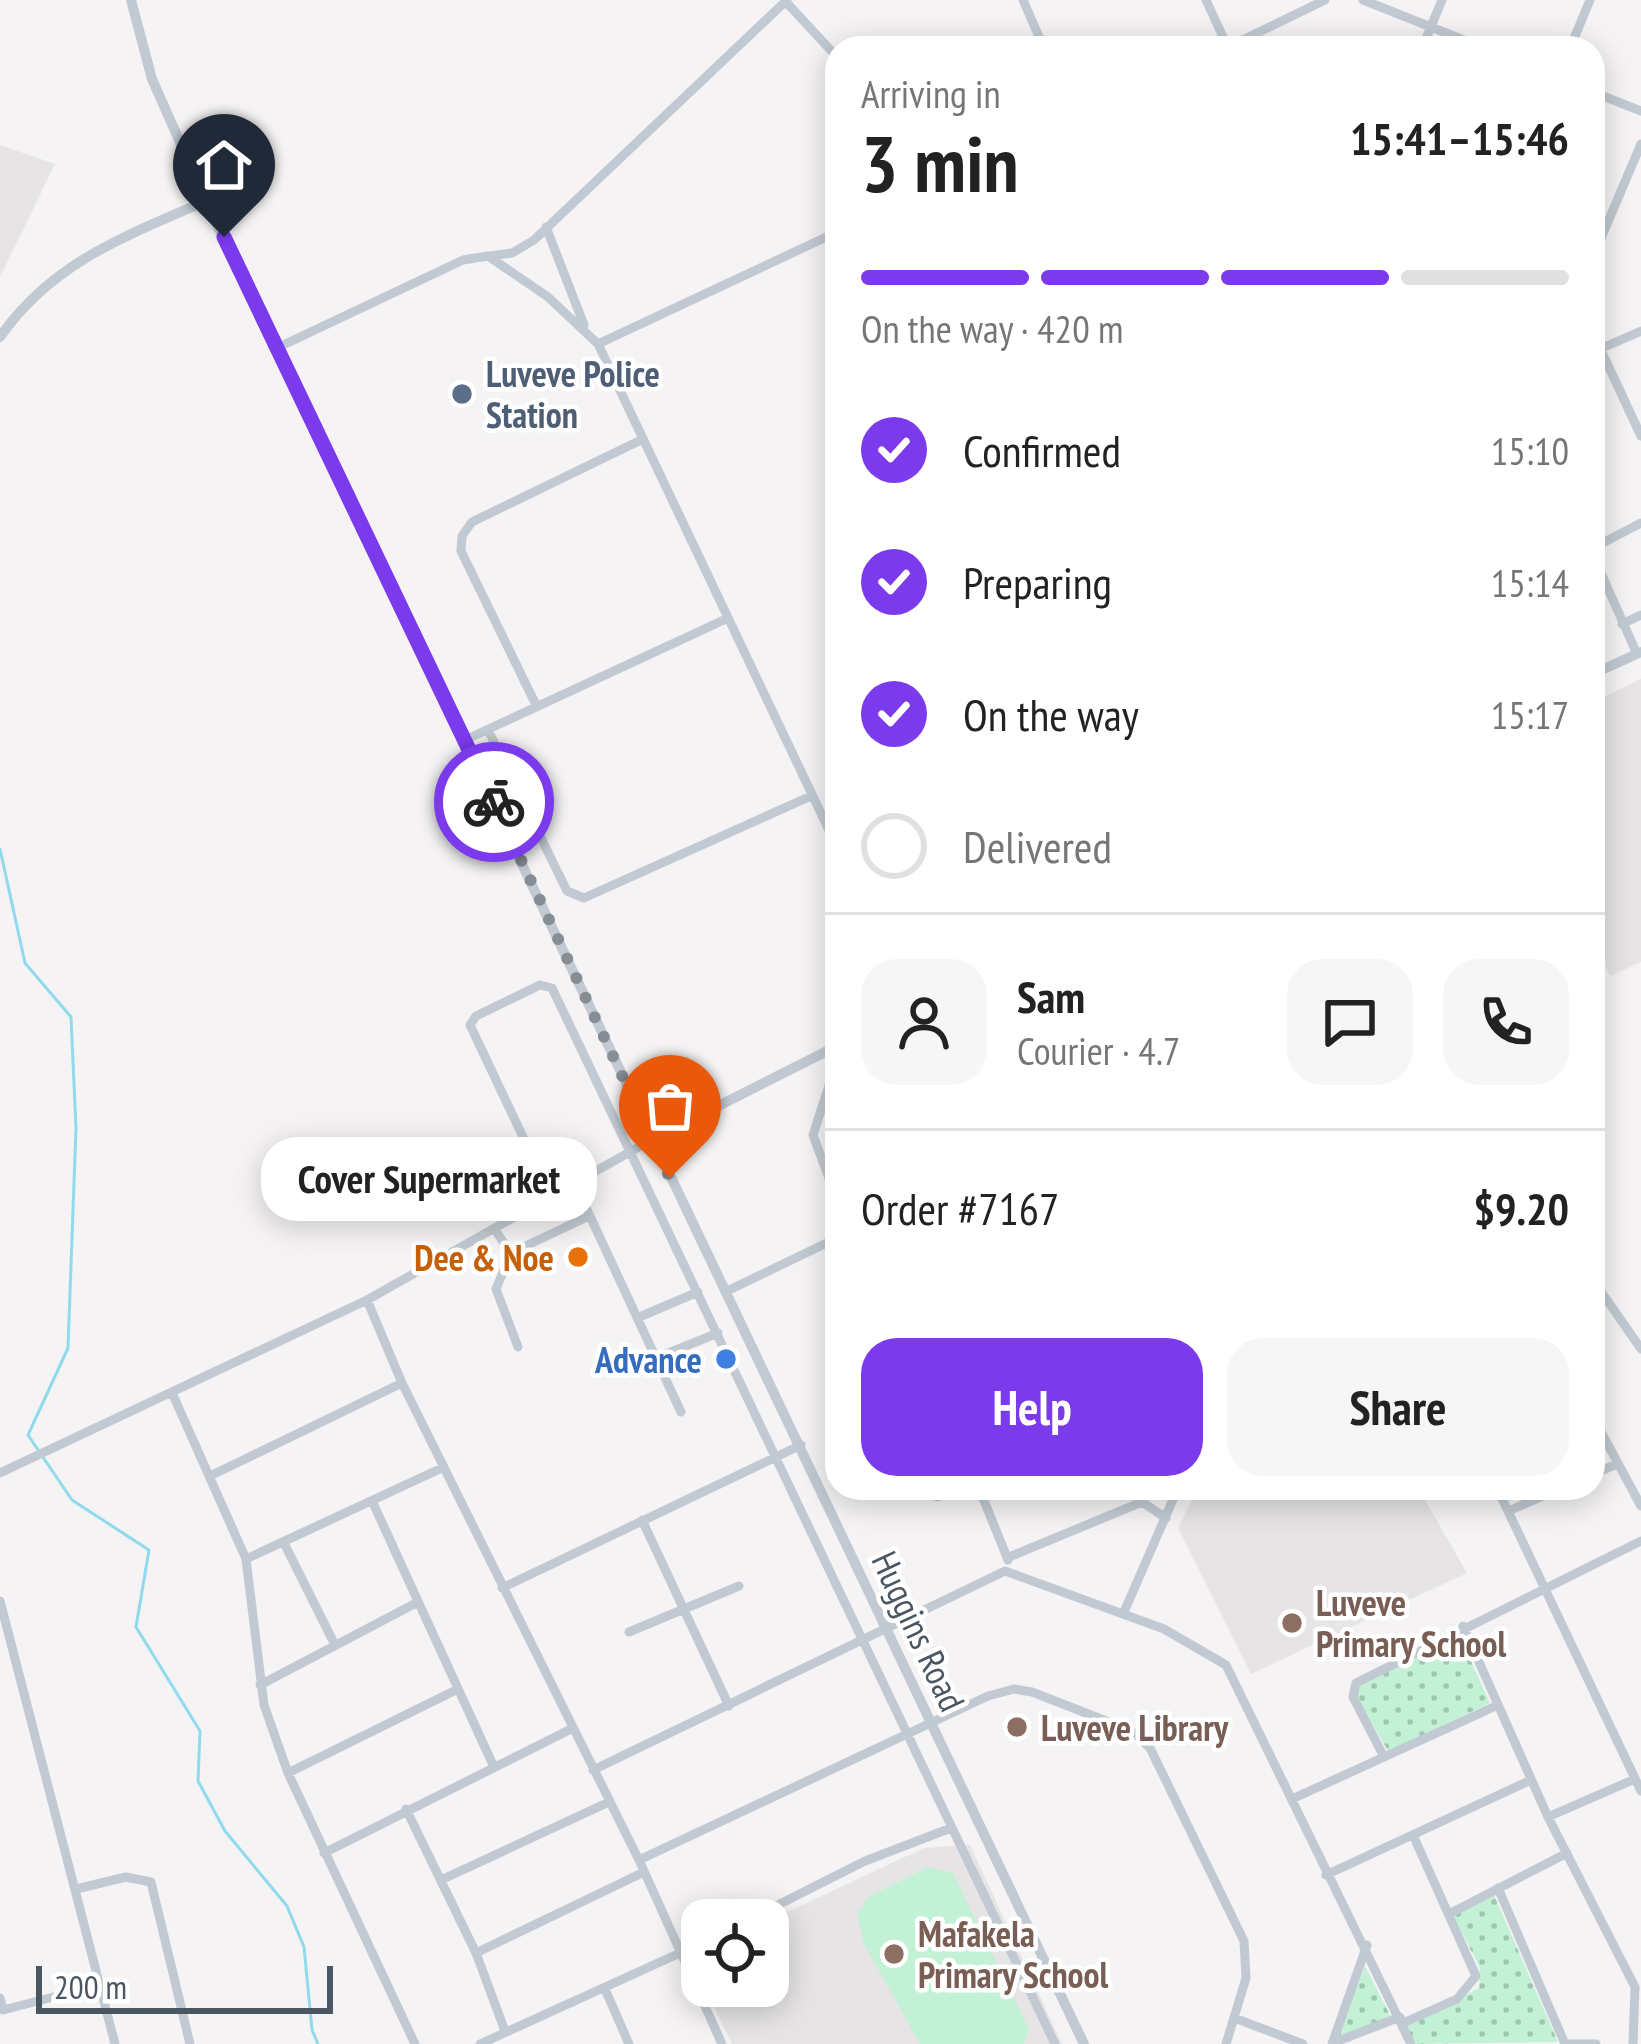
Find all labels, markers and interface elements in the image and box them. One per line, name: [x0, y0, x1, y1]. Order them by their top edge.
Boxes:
text: Arriving in: [861, 68, 1001, 119]
text: 15:41–15:46: [1350, 109, 1569, 167]
text: 3 min: [861, 113, 1019, 214]
pin: [173, 114, 275, 237]
icon: home: [191, 132, 257, 198]
text: On the way · 420 m: [861, 303, 1123, 354]
place label: Luveve Police Station: [486, 350, 660, 438]
marker: Luveve Police Station: [449, 381, 475, 407]
icon: check: [861, 417, 927, 483]
text: Confirmed: [963, 421, 1121, 479]
text: 15:10: [1491, 425, 1569, 476]
icon: check: [861, 549, 927, 615]
text: Preparing: [963, 553, 1112, 611]
text: 15:14: [1491, 557, 1569, 608]
icon: check: [861, 681, 927, 747]
text: On the way: [963, 685, 1139, 743]
text: 15:17: [1491, 689, 1569, 740]
courier: [434, 742, 554, 862]
icon: bike: [461, 769, 527, 835]
text: Delivered: [963, 817, 1112, 875]
button: person: [861, 959, 987, 1085]
button: chat: [1287, 959, 1413, 1085]
button: phone: [1443, 959, 1569, 1085]
text: Sam: [1017, 967, 1085, 1025]
text: Courier · 4.7: [1017, 1025, 1180, 1076]
pin: [619, 1055, 721, 1178]
icon: bag: [637, 1073, 703, 1139]
callout: Cover Supermarket: [262, 1136, 598, 1220]
text: Cover Supermarket: [298, 1153, 560, 1204]
text: Order #7167: [861, 1179, 1059, 1237]
text: $9.20: [1473, 1179, 1569, 1237]
place label: Dee & Noe: [414, 1234, 554, 1281]
marker: Dee & Noe: [565, 1244, 591, 1270]
place label: Advance: [594, 1336, 702, 1383]
button: Help: [861, 1338, 1203, 1476]
button: Share: [1227, 1338, 1569, 1476]
marker: Advance: [713, 1346, 739, 1372]
street label: Huggins Road: [862, 1544, 976, 1718]
place label: Luveve Primary School: [1316, 1579, 1507, 1667]
marker: Luveve Primary School: [1279, 1610, 1305, 1636]
place label: Luveve Library: [1041, 1704, 1229, 1751]
marker: Luveve Library: [1004, 1714, 1030, 1740]
map controls: [681, 1899, 789, 2007]
button: locate: [681, 1899, 789, 2007]
place label: Mafakela Primary School: [918, 1910, 1109, 1998]
marker: Mafakela Primary School: [881, 1941, 907, 1967]
scale bar: [36, 1960, 333, 2013]
text: 200 m: [54, 1965, 127, 2008]

